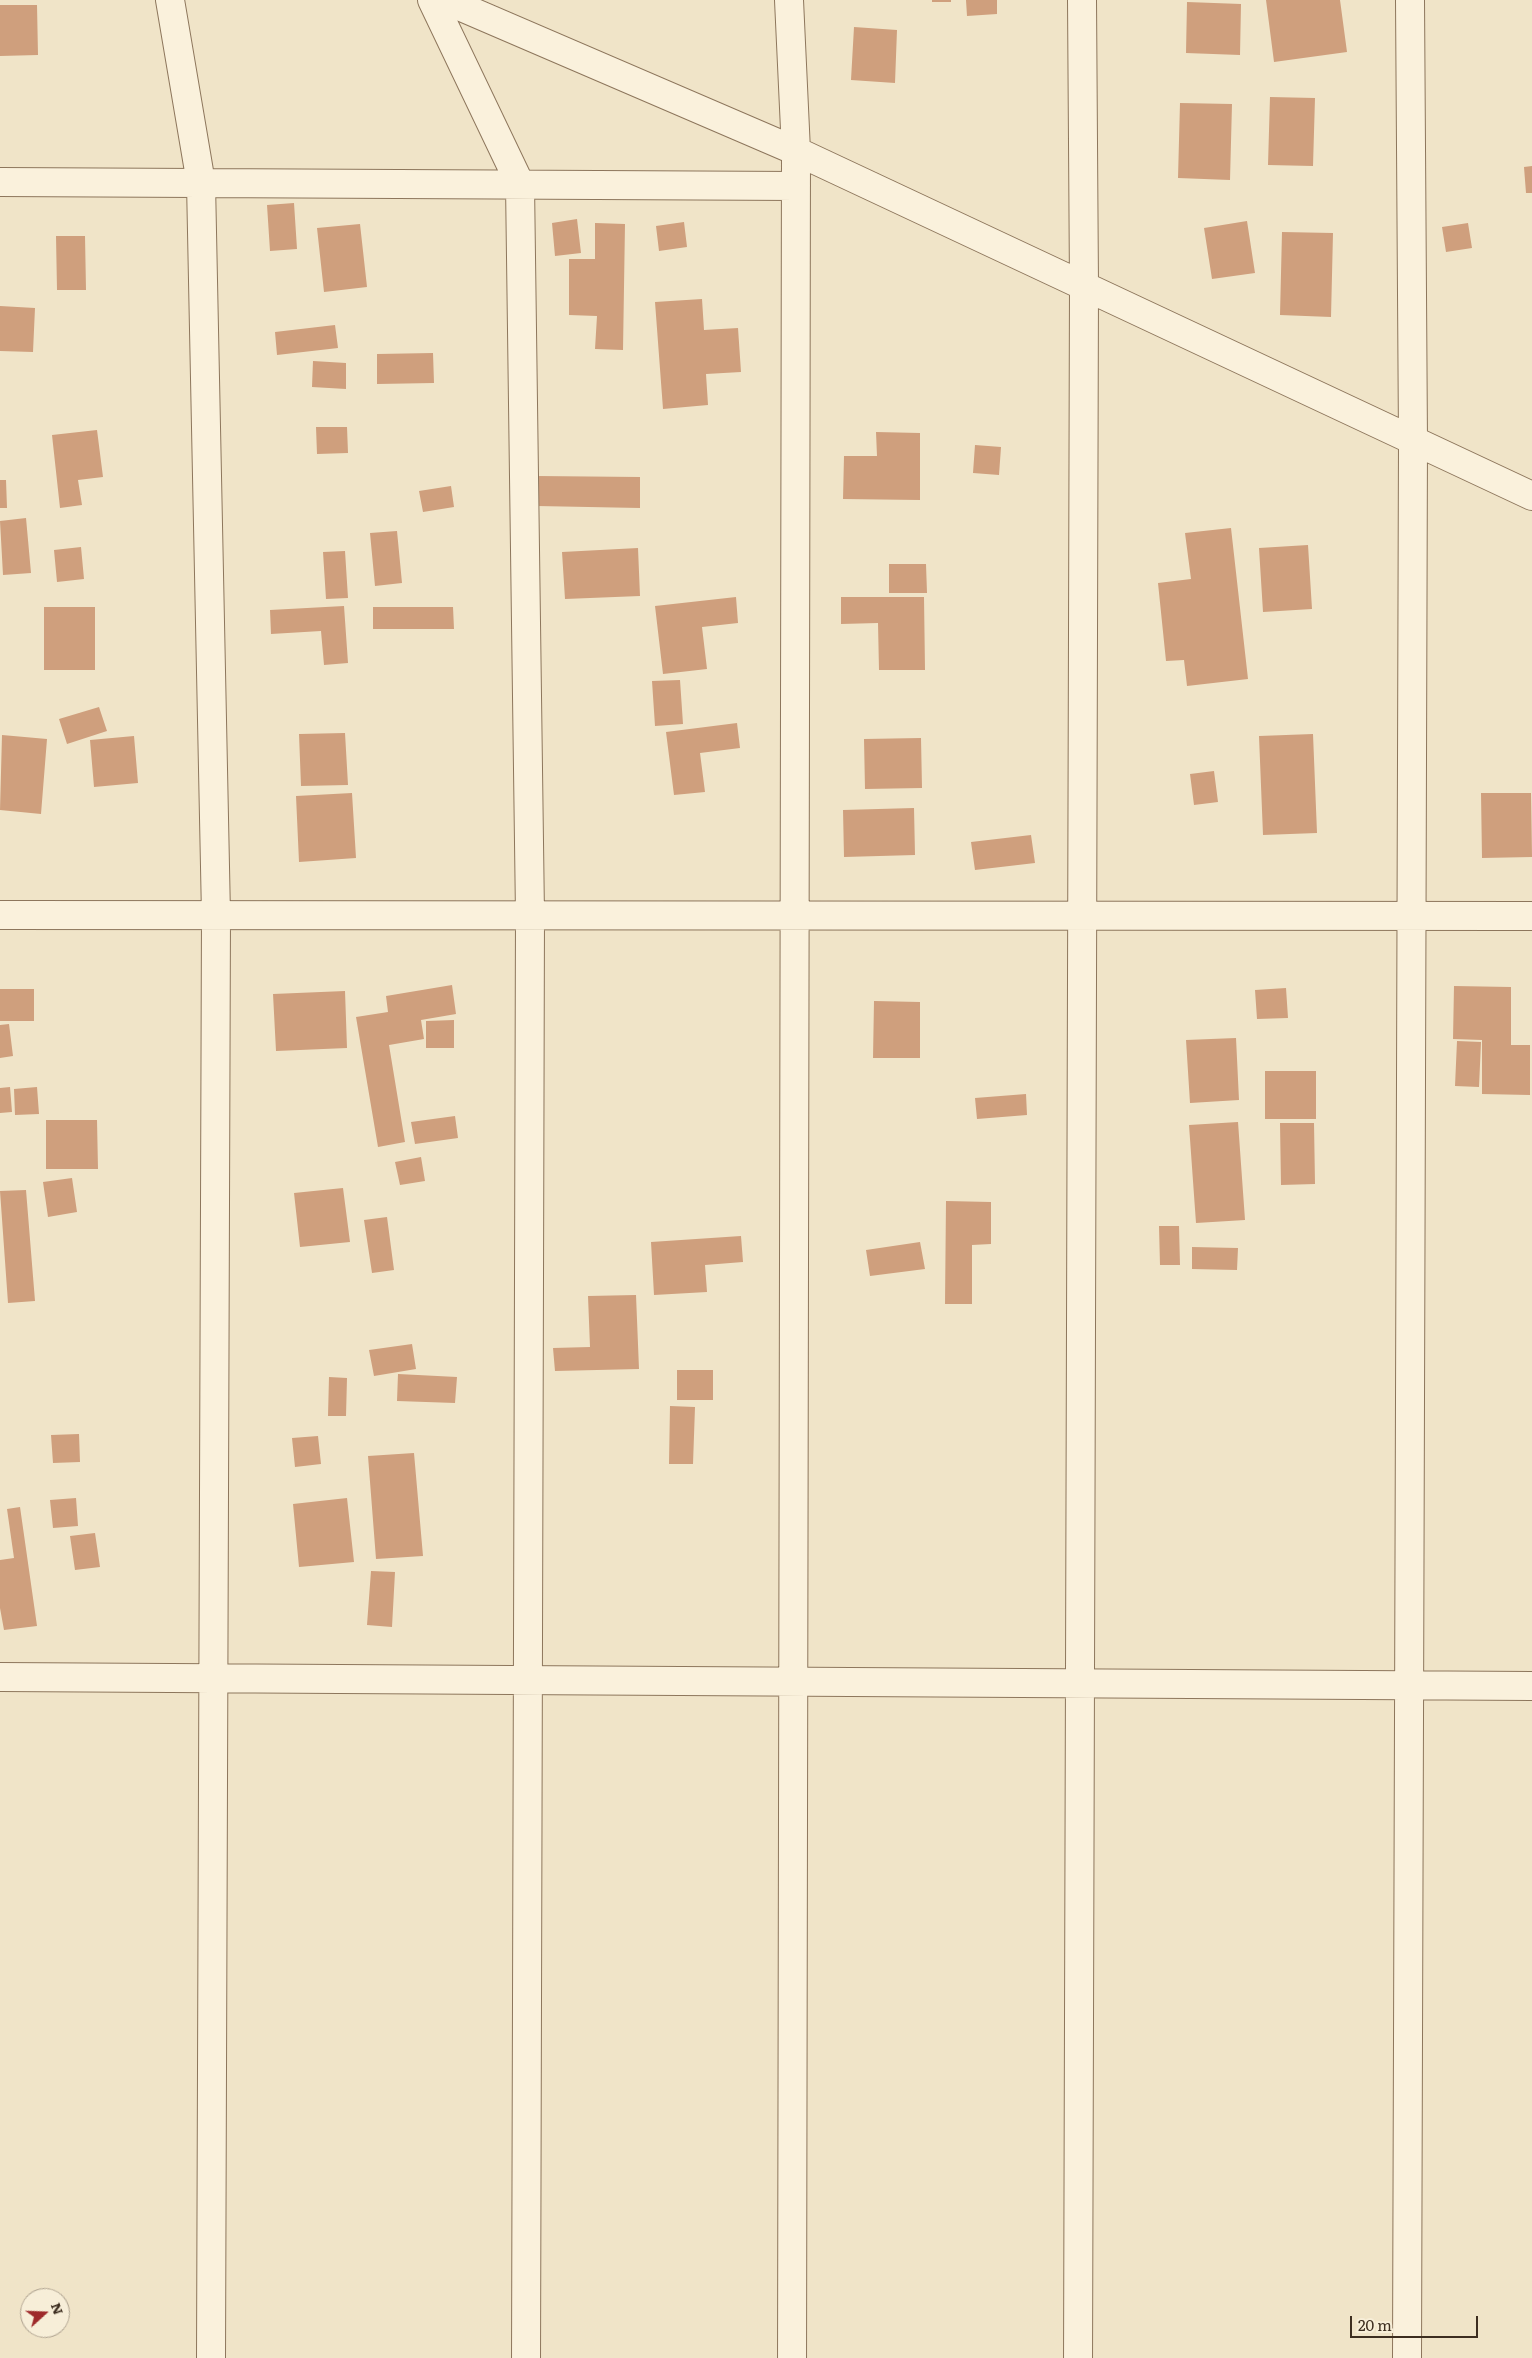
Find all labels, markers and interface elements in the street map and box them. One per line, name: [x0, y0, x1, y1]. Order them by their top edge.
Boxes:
north arrow: [20, 2288, 70, 2338]
text: N: [47, 2299, 70, 2317]
scale bar: [1352, 2306, 1480, 2338]
text: 20 m: [1358, 2313, 1392, 2336]

